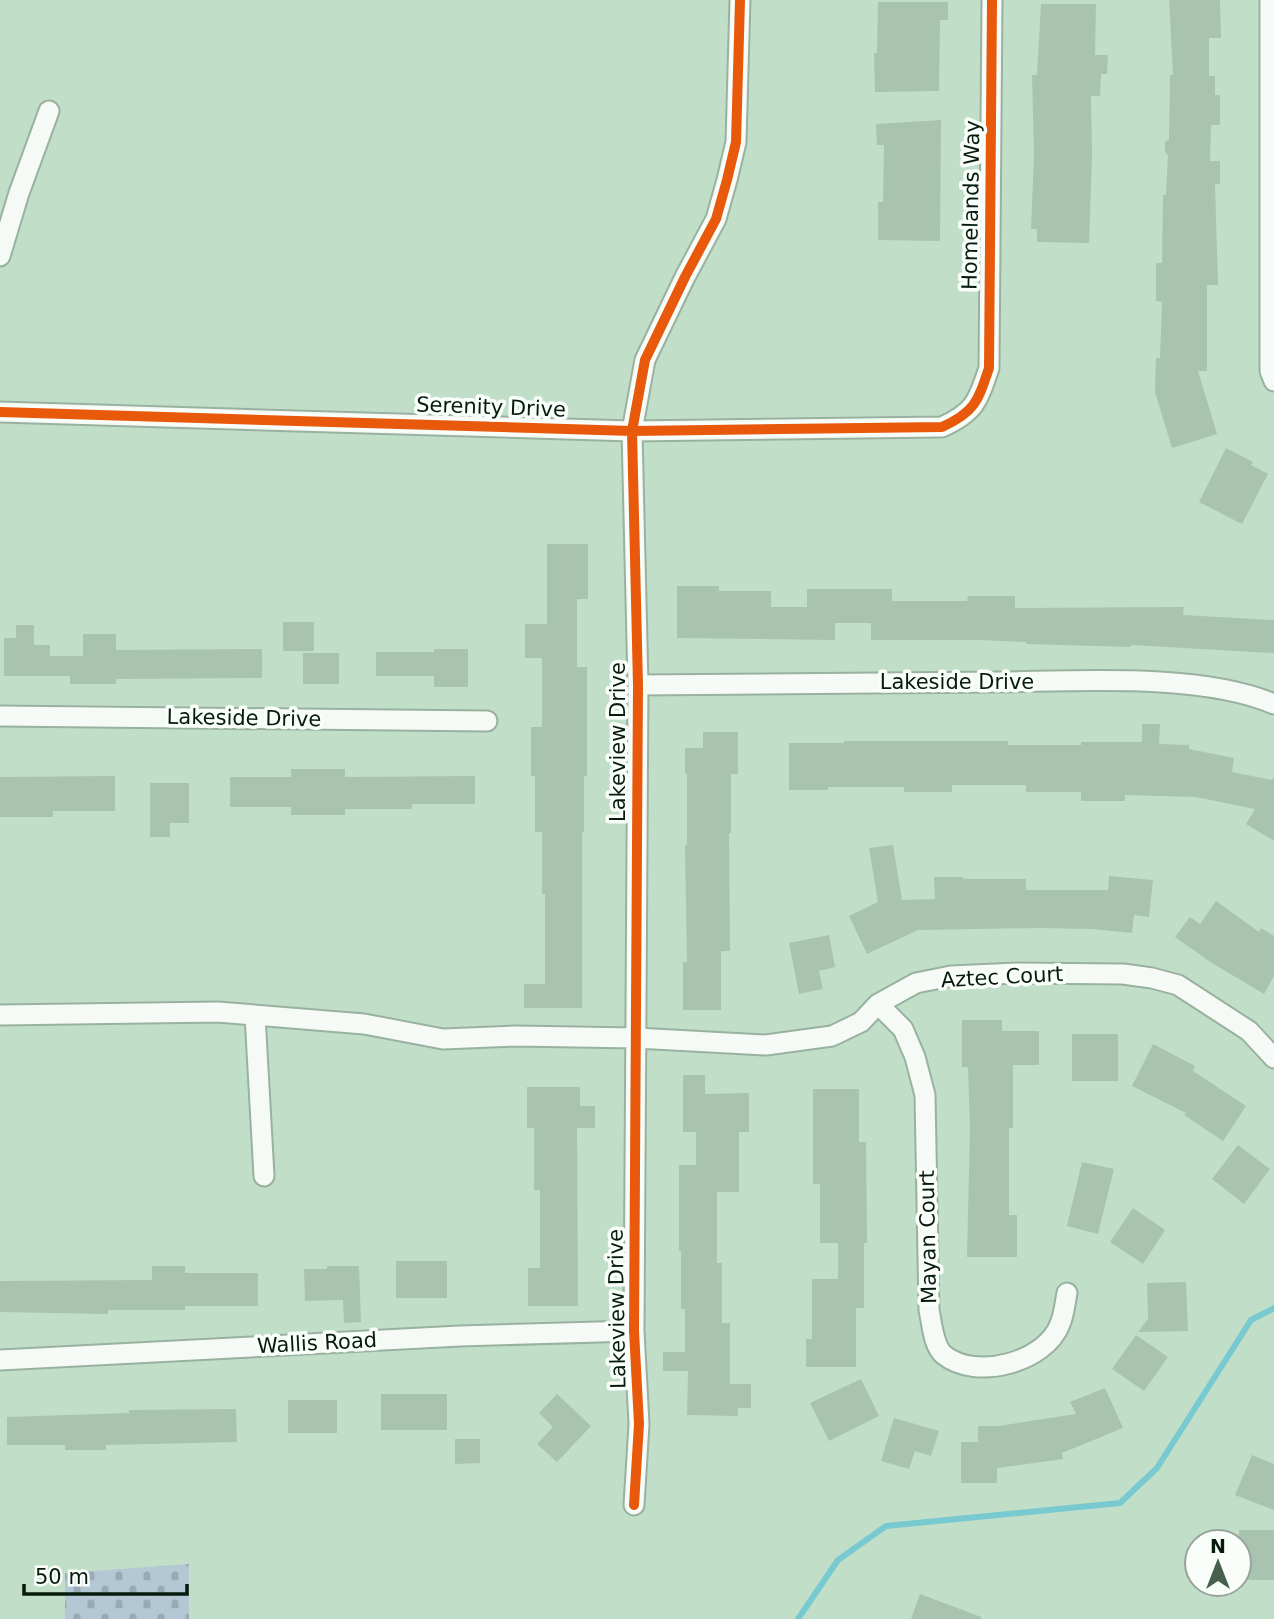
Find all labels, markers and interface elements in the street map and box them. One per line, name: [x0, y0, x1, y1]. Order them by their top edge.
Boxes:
street label: Homelands Way: [958, 120, 984, 290]
street label: Serenity Drive: [416, 392, 566, 422]
street label: Lakeview Drive: [606, 662, 630, 822]
street label: Lakeside Drive: [880, 670, 1034, 694]
street label: Lakeside Drive: [167, 705, 321, 731]
street label: Aztec Court: [940, 962, 1064, 992]
street label: Mayan Court: [915, 1170, 941, 1304]
street label: Lakeview Drive: [604, 1229, 630, 1389]
street label: Wallis Road: [256, 1328, 378, 1358]
north arrow: [1183, 1528, 1253, 1598]
text: N: [1210, 1535, 1226, 1557]
scale bar: [24, 1552, 187, 1596]
text: 50 m: [35, 1565, 89, 1589]

